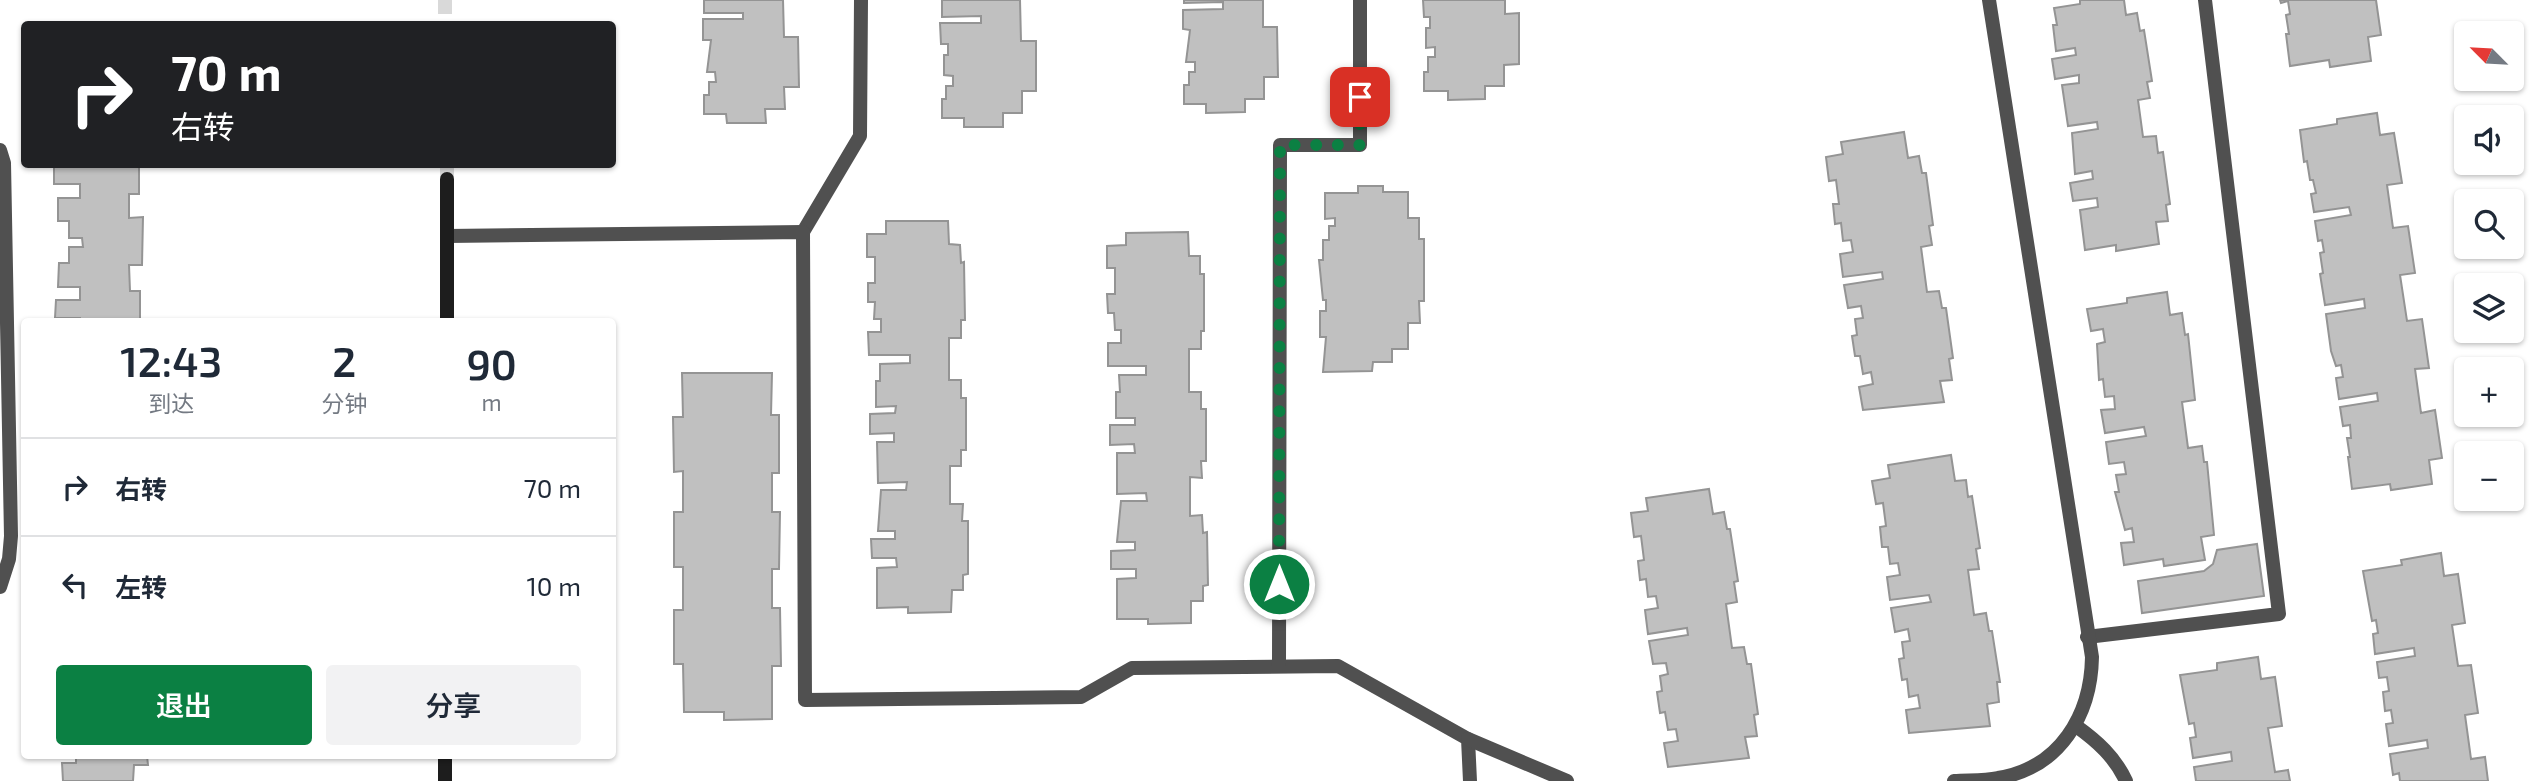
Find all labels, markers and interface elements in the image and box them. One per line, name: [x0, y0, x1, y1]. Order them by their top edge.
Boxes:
north arrow: [2454, 21, 2524, 91]
map controls: [2454, 21, 2524, 511]
text: 70 m: [171, 42, 282, 101]
icon: right: [56, 49, 147, 140]
pin: [1330, 67, 1390, 127]
icon: arrive: [1341, 78, 1379, 116]
button: sound: [2454, 105, 2524, 175]
text: 右转: [171, 107, 235, 145]
button: search: [2454, 189, 2524, 259]
button: layers: [2454, 273, 2524, 343]
text: 12:43: [120, 335, 222, 385]
text: 2: [332, 335, 356, 385]
text: 90: [466, 338, 517, 388]
button: +: [2454, 357, 2524, 427]
text: m: [482, 388, 502, 416]
text: 到达: [148, 389, 194, 417]
text: 分钟: [321, 389, 367, 417]
button: −: [2454, 441, 2524, 511]
icon: right: [56, 468, 94, 506]
text: 70 m: [523, 472, 581, 503]
text: 右转: [115, 473, 167, 504]
position arrow: [1242, 547, 1316, 621]
icon: left: [56, 566, 94, 604]
text: 10 m: [526, 570, 581, 601]
text: 左转: [115, 571, 167, 602]
button: 退出: [56, 665, 312, 745]
button: 分享: [326, 665, 581, 745]

